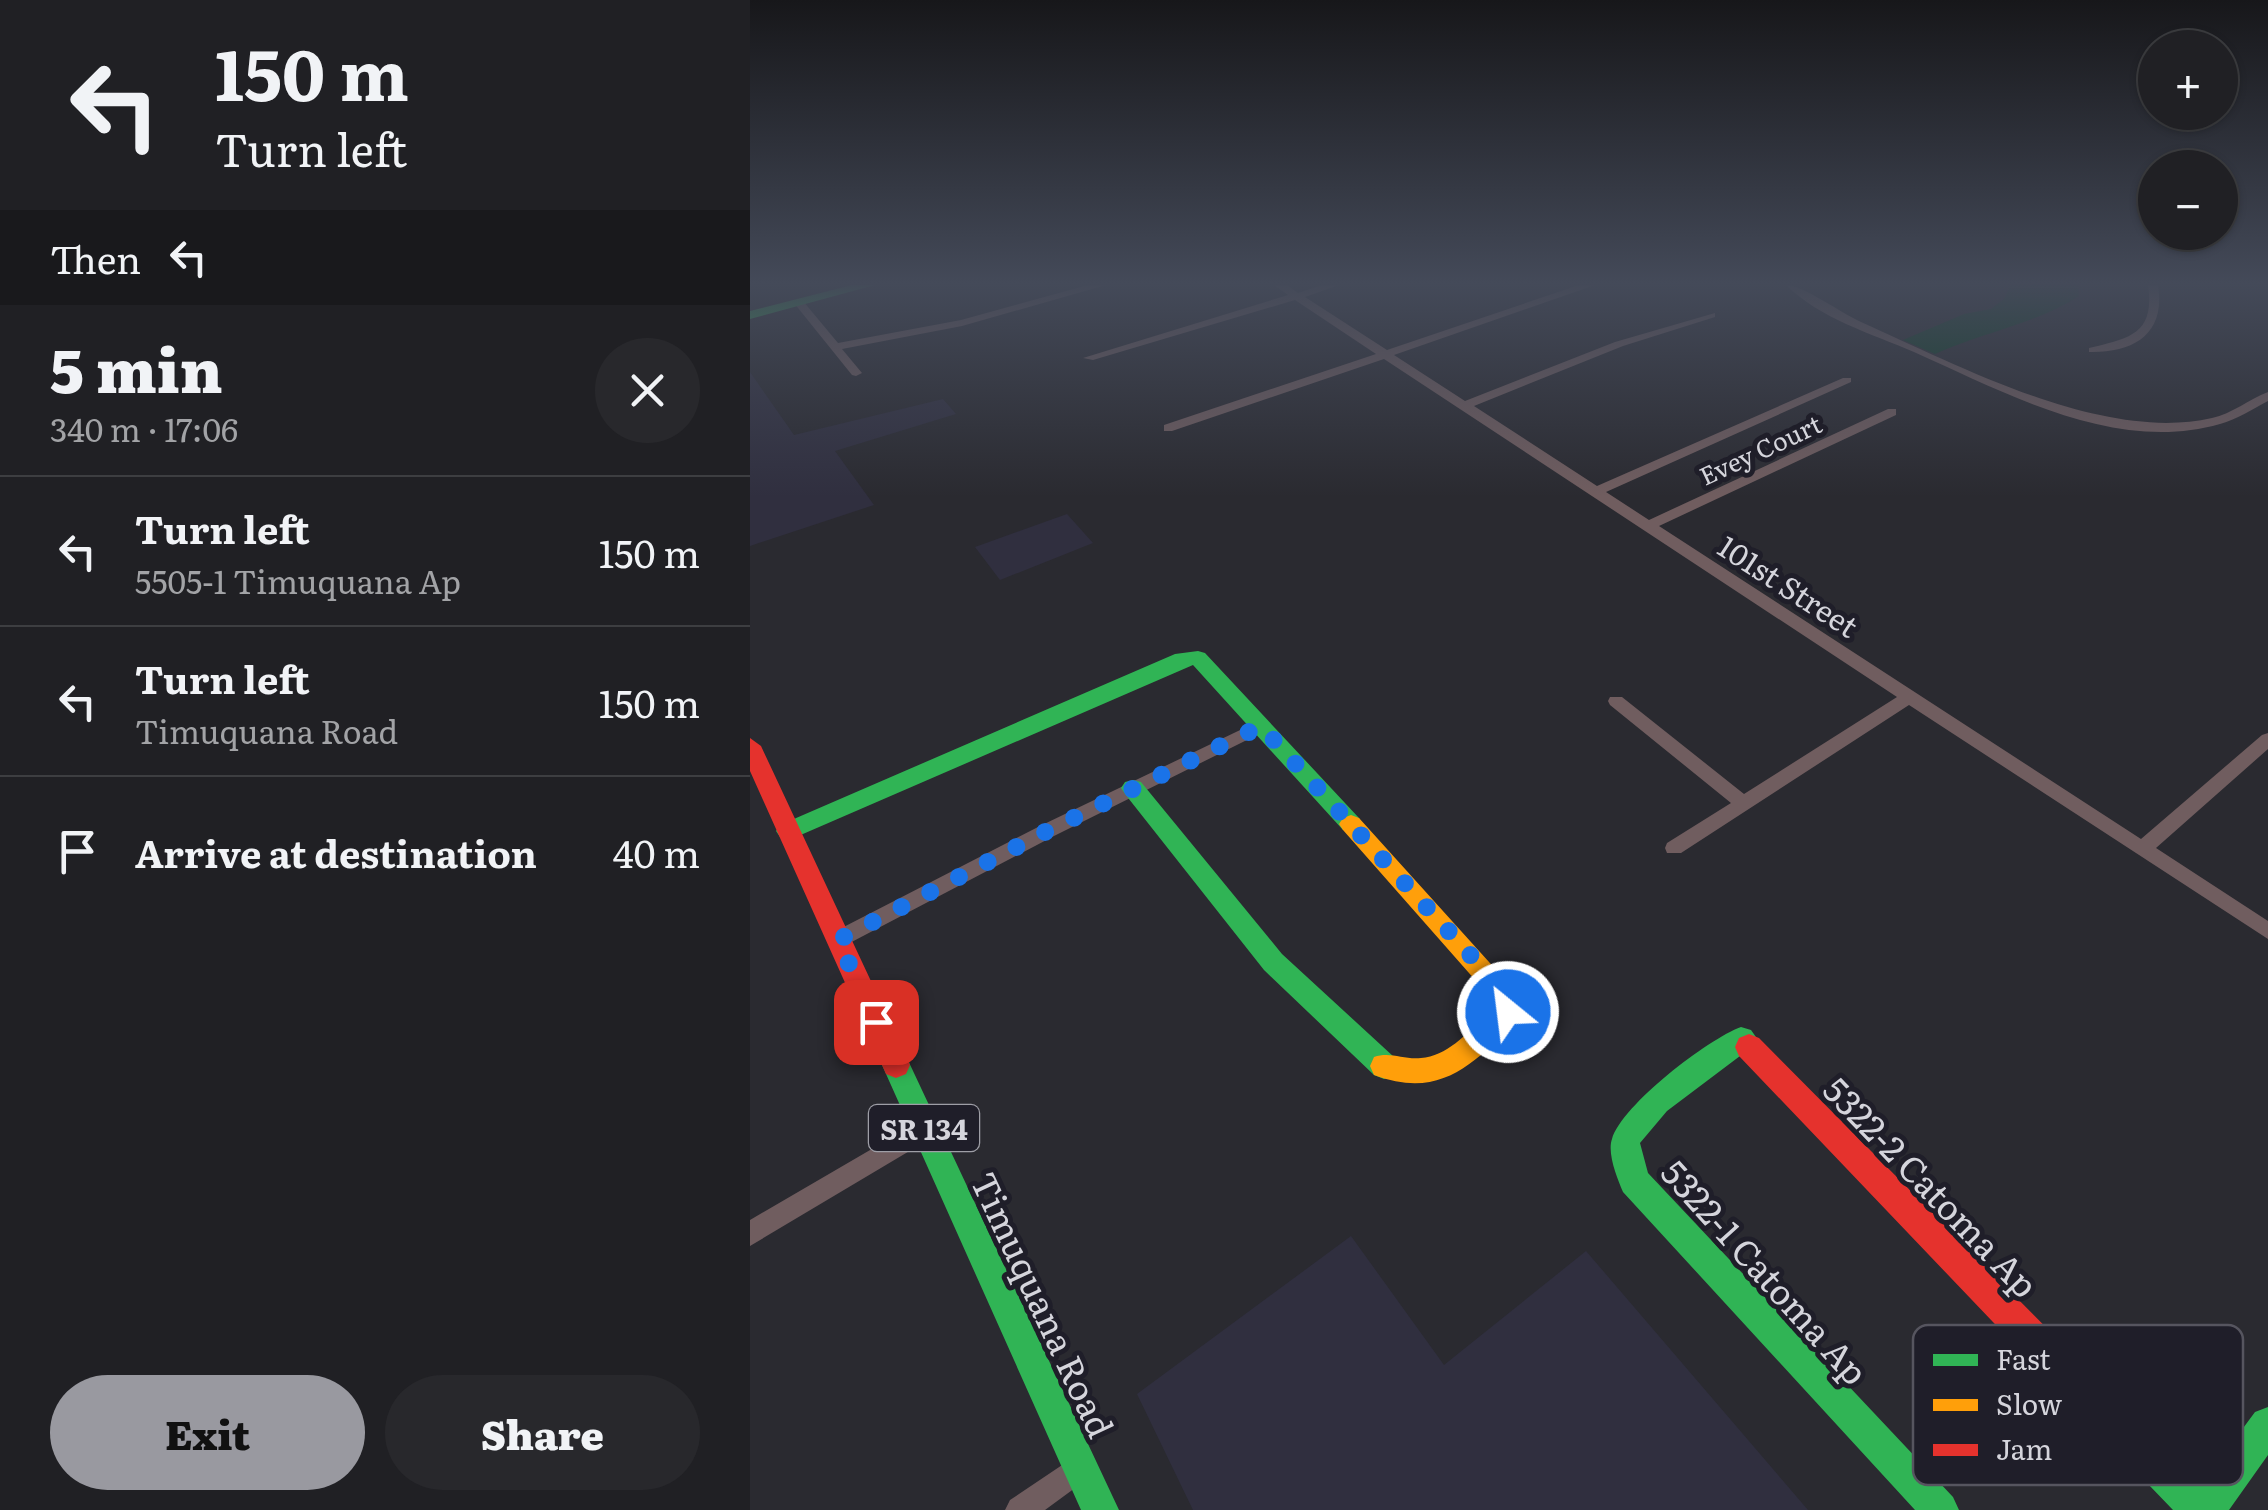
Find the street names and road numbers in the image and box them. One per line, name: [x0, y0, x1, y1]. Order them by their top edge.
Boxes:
street label: Evey Court: [1693, 404, 1827, 494]
street label: 101st Street: [1710, 523, 1868, 647]
street label: 5322-2 Catoma Ap: [1813, 1064, 2051, 1308]
road number: SR 134: [869, 1105, 979, 1151]
street label: 5322-1 Catoma Ap: [1651, 1147, 1881, 1395]
street label: Timuquana Road: [960, 1163, 1128, 1445]

